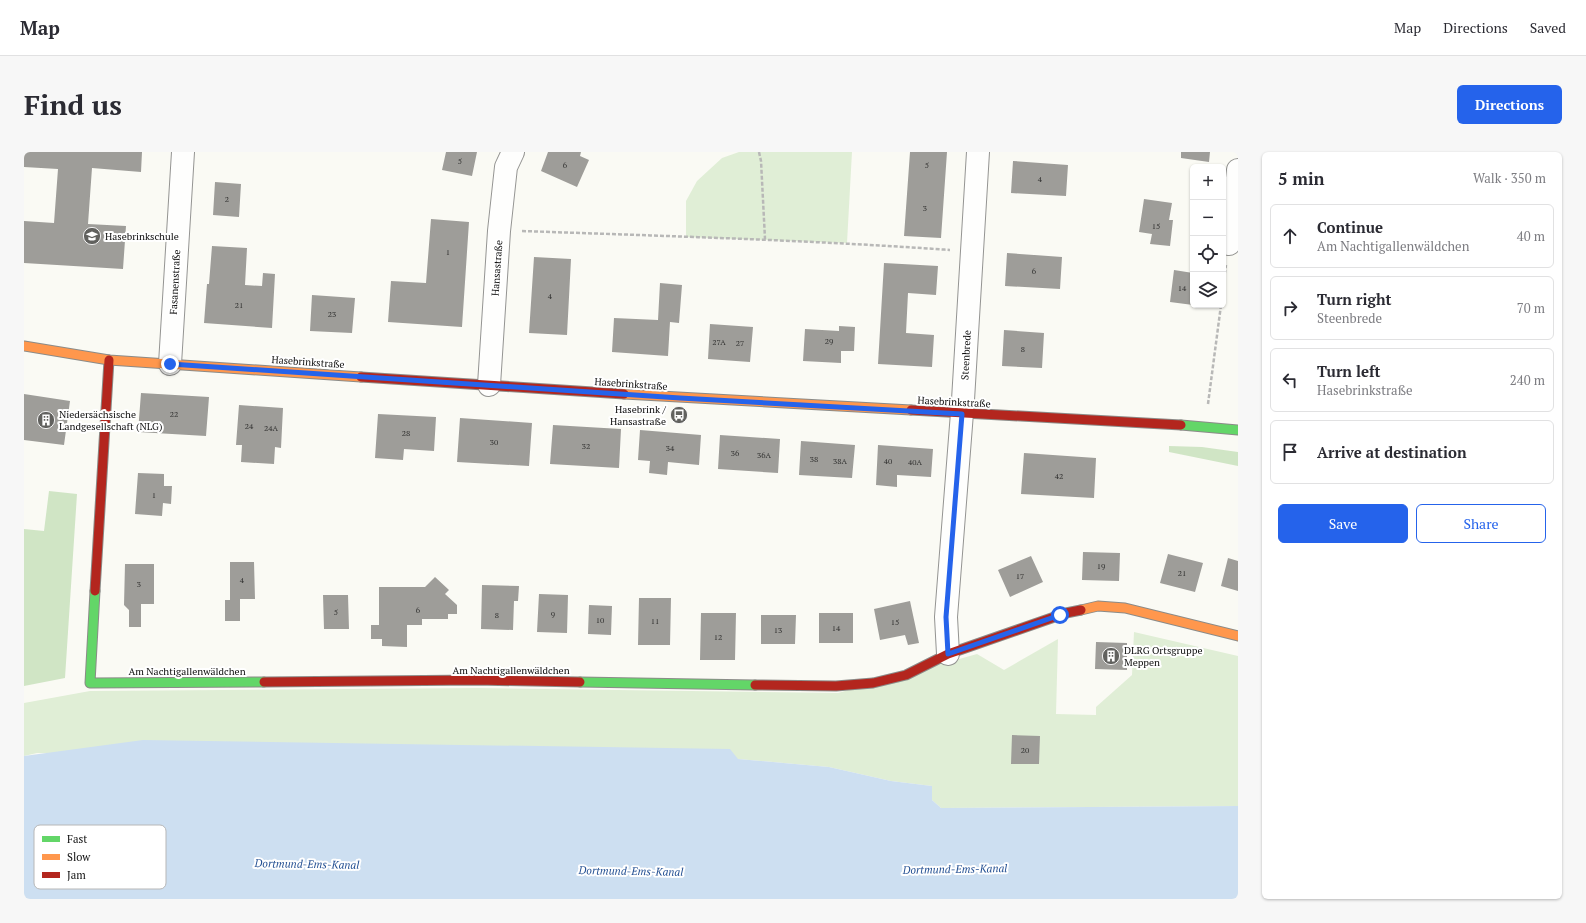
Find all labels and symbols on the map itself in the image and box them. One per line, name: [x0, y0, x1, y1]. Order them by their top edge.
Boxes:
house number: 5: [458, 156, 462, 166]
house number: 6: [563, 160, 568, 170]
house number: 5: [925, 160, 929, 170]
house number: 4: [1038, 174, 1043, 184]
house number: 2: [225, 194, 229, 204]
house number: 3: [923, 203, 927, 213]
house number: 15: [1152, 221, 1160, 231]
school or university icon: Hasebrinkschule: [82, 226, 102, 246]
place label: Hasebrinkschule: [105, 230, 179, 243]
street label: Hansastraße: [489, 240, 505, 296]
house number: 1: [446, 247, 450, 257]
street label: Fasanenstraße: [167, 249, 183, 315]
house number: 6: [1032, 266, 1037, 276]
house number: 14: [1178, 283, 1187, 293]
house number: 4: [548, 291, 553, 301]
house number: 21: [235, 300, 243, 310]
house number: 23: [328, 309, 336, 319]
street label: Steenbrede: [958, 330, 974, 380]
house number: 29: [825, 336, 833, 346]
house number: 27A: [712, 337, 726, 347]
house number: 27: [736, 338, 744, 348]
house number: 8: [1021, 344, 1025, 354]
street label: Hasebrinkstraße: [271, 353, 345, 371]
route end: [161, 355, 179, 373]
street label: Hasebrinkstraße: [594, 375, 668, 393]
street label: Hasebrinkstraße: [917, 394, 991, 410]
place label: Hasebrink / Hansastraße: [610, 403, 667, 428]
bus stop icon: Hasebrink / Hansastraße: [669, 405, 689, 425]
place label: Niedersächsische Landgesellschaft (NLG): [59, 408, 162, 433]
house number: 22: [170, 409, 178, 419]
building icon: Niedersächsische Landgesellschaft (NLG): [36, 410, 56, 430]
house number: 24: [245, 421, 254, 431]
house number: 24A: [264, 423, 279, 433]
house number: 28: [402, 428, 410, 438]
house number: 30: [490, 437, 498, 447]
house number: 32: [582, 441, 590, 451]
house number: 34: [666, 443, 675, 453]
house number: 36: [731, 448, 740, 458]
house number: 36A: [757, 450, 772, 460]
house number: 38: [810, 454, 818, 464]
house number: 38A: [833, 456, 848, 466]
house number: 40: [884, 456, 892, 466]
house number: 40A: [908, 457, 923, 467]
house number: 42: [1055, 471, 1063, 481]
house number: 1: [152, 490, 156, 500]
house number: 19: [1097, 561, 1105, 571]
house number: 21: [1178, 568, 1186, 578]
house number: 17: [1016, 571, 1024, 581]
house number: 4: [240, 575, 245, 585]
house number: 3: [137, 579, 141, 589]
house number: 6: [416, 605, 421, 615]
route start: [1051, 606, 1069, 624]
house number: 5: [334, 607, 338, 617]
house number: 9: [551, 609, 555, 619]
house number: 8: [495, 610, 499, 620]
house number: 10: [596, 615, 604, 625]
house number: 11: [651, 616, 659, 626]
house number: 15: [891, 617, 899, 627]
house number: 14: [832, 623, 841, 633]
house number: 13: [774, 625, 782, 635]
house number: 12: [714, 632, 722, 642]
place label: DLRG Ortsgruppe Meppen: [1124, 644, 1202, 669]
building icon: DLRG Ortsgruppe Meppen: [1101, 646, 1121, 666]
street label: Am Nachtigallenwäldchen: [452, 664, 570, 677]
street label: Am Nachtigallenwäldchen: [128, 665, 246, 678]
house number: 20: [1021, 745, 1029, 755]
legend: [34, 825, 166, 889]
text: Fast: [67, 832, 87, 846]
text: Slow: [67, 850, 91, 864]
water label: Dortmund-Ems-Kanal: [254, 856, 359, 872]
water label: Dortmund-Ems-Kanal: [902, 861, 1007, 877]
water label: Dortmund-Ems-Kanal: [578, 863, 683, 879]
text: Jam: [67, 868, 86, 882]

